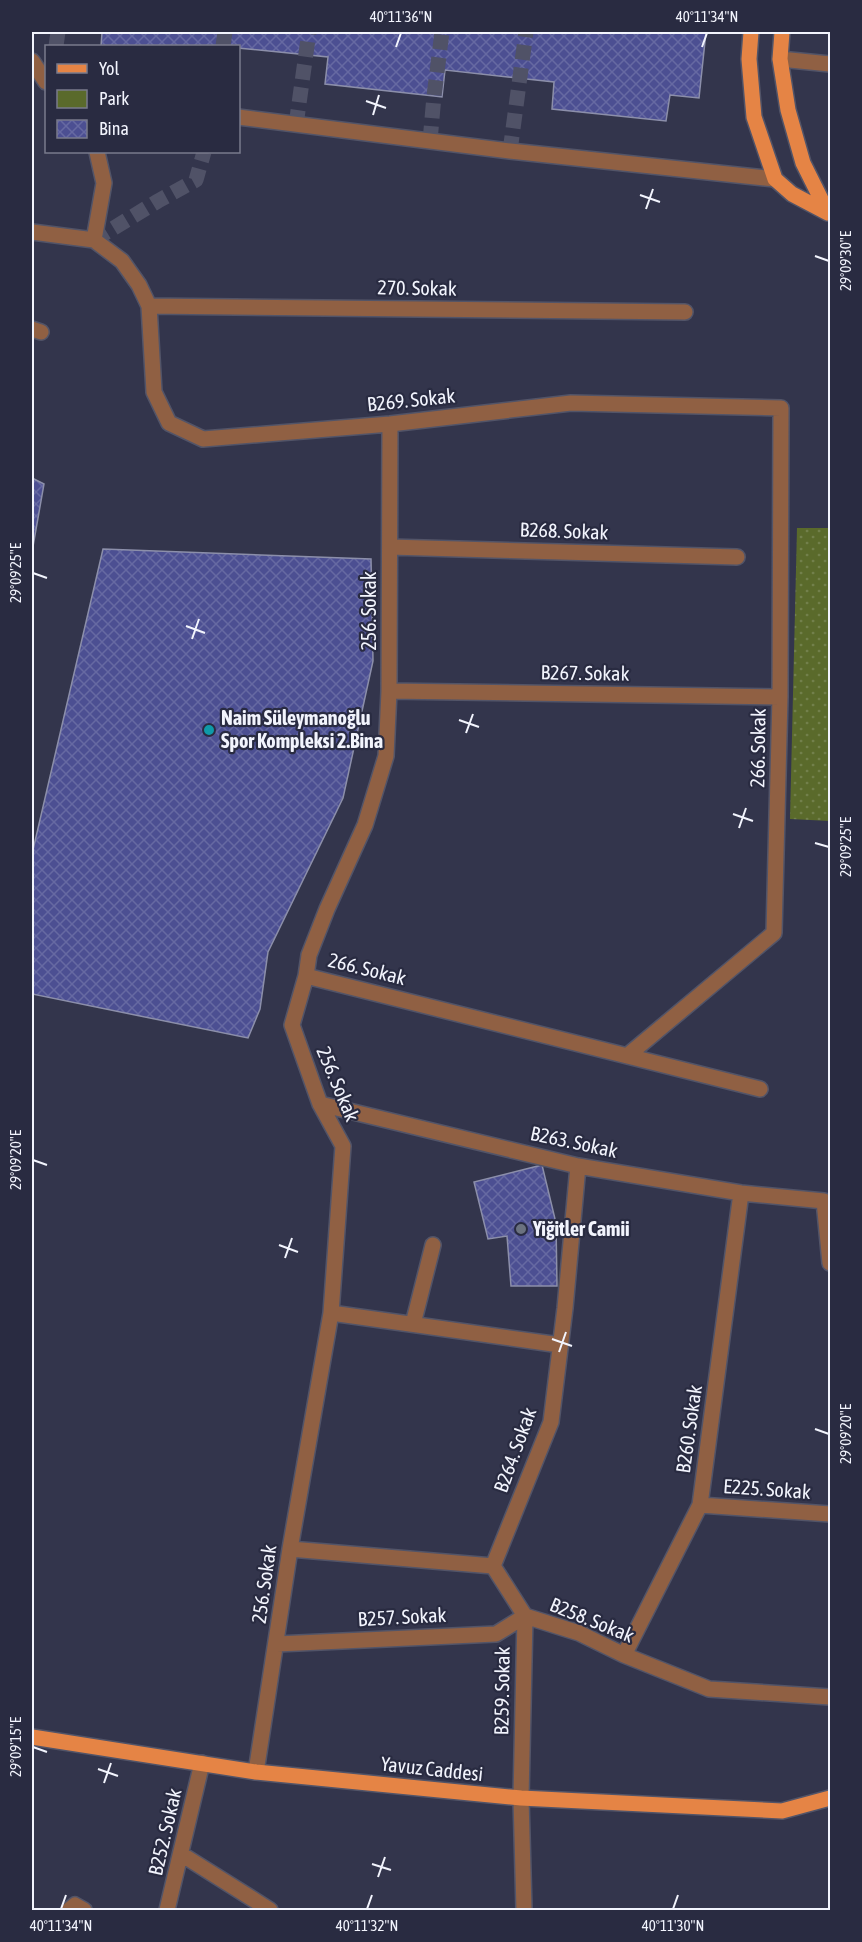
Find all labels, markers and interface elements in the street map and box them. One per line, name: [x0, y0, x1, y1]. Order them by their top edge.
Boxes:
text: 40°11'36"N: [370, 8, 432, 25]
text: 40°11'34"N: [676, 8, 738, 25]
legend: [45, 45, 240, 153]
text: Yol: [99, 58, 119, 79]
text: Park: [99, 88, 129, 109]
text: Bina: [99, 118, 129, 139]
text: 29°09'30"E: [837, 230, 854, 291]
street label: 270. Sokak: [377, 275, 457, 300]
street label: B269. Sokak: [366, 383, 456, 416]
street label: B268. Sokak: [519, 517, 609, 544]
text: 29°09'25"E: [7, 542, 24, 603]
street label: 256. Sokak: [357, 571, 380, 651]
street label: B267. Sokak: [540, 660, 630, 685]
place label: Naim Süleymanoğlu Spor Kompleksi 2.Bina: [221, 706, 383, 752]
street label: 266. Sokak: [745, 708, 770, 788]
marker: Naim Süleymanoğlu Spor Kompleksi 2.Bina: [202, 723, 216, 737]
text: 29°09'25"E: [837, 816, 854, 877]
street label: 266. Sokak: [326, 948, 409, 989]
street label: 256. Sokak: [312, 1043, 365, 1125]
street label: B263. Sokak: [528, 1121, 620, 1162]
text: 29°09'20"E: [7, 1129, 24, 1190]
place label: Yiğitler Camii: [532, 1217, 630, 1240]
marker: Yiğitler Camii: [514, 1222, 528, 1236]
street label: B260. Sokak: [671, 1383, 706, 1474]
text: 29°09'20"E: [837, 1403, 854, 1464]
street label: B264. Sokak: [489, 1404, 541, 1495]
street label: E225. Sokak: [722, 1474, 812, 1503]
street label: 256. Sokak: [247, 1543, 280, 1625]
street label: B258. Sokak: [547, 1592, 638, 1647]
street label: B257. Sokak: [357, 1603, 447, 1630]
street label: B259. Sokak: [489, 1646, 514, 1736]
text: 29°09'15"E: [7, 1716, 24, 1777]
street label: Yavuz Caddesi: [380, 1752, 484, 1785]
street label: B252. Sokak: [143, 1786, 186, 1878]
text: 40°11'34"N: [30, 1917, 92, 1934]
text: 40°11'32"N: [336, 1917, 398, 1934]
text: 40°11'30"N: [642, 1917, 704, 1934]

